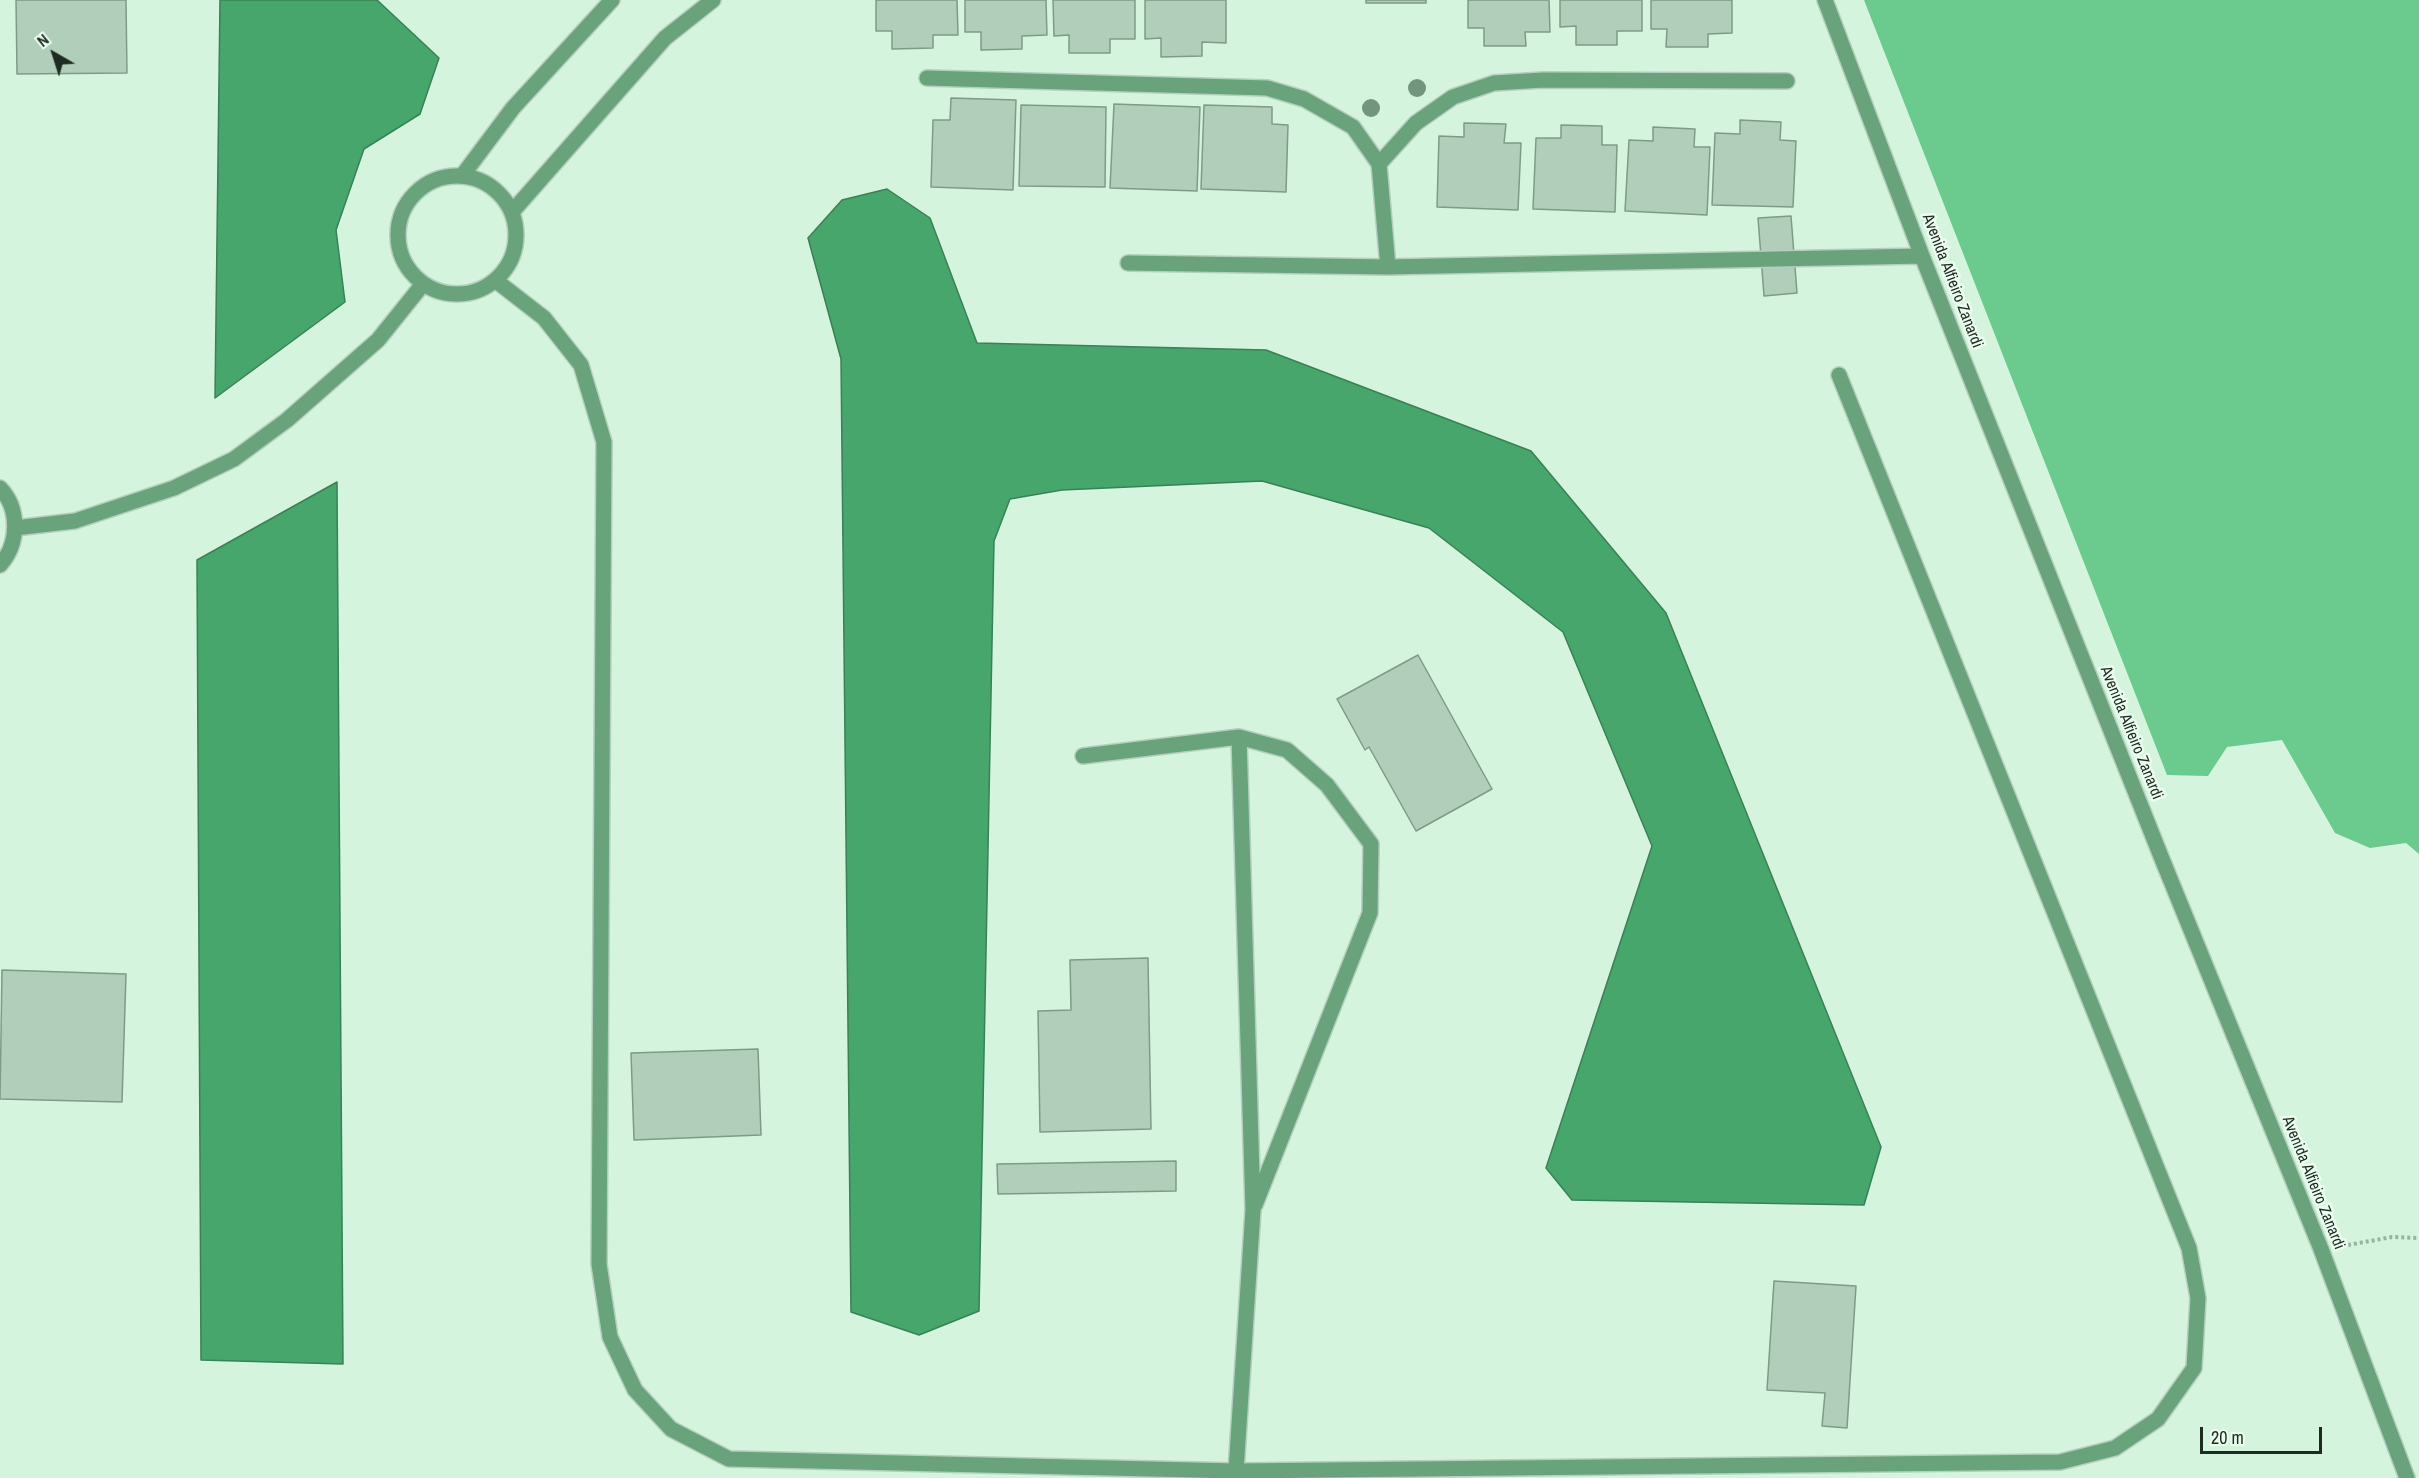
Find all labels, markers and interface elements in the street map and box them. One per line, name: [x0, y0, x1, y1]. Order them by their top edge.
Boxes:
north arrow: [24, 24, 84, 84]
text: N: [32, 28, 53, 52]
street label: Avenida Alfieiro Zanardi: [1918, 211, 1986, 351]
street label: Avenida Alfieiro Zanardi: [2096, 664, 2166, 802]
street label: Avenida Alfieiro Zanardi: [2278, 1114, 2348, 1252]
scale bar: [2203, 1415, 2324, 1453]
text: 20 m: [2211, 1425, 2244, 1450]

